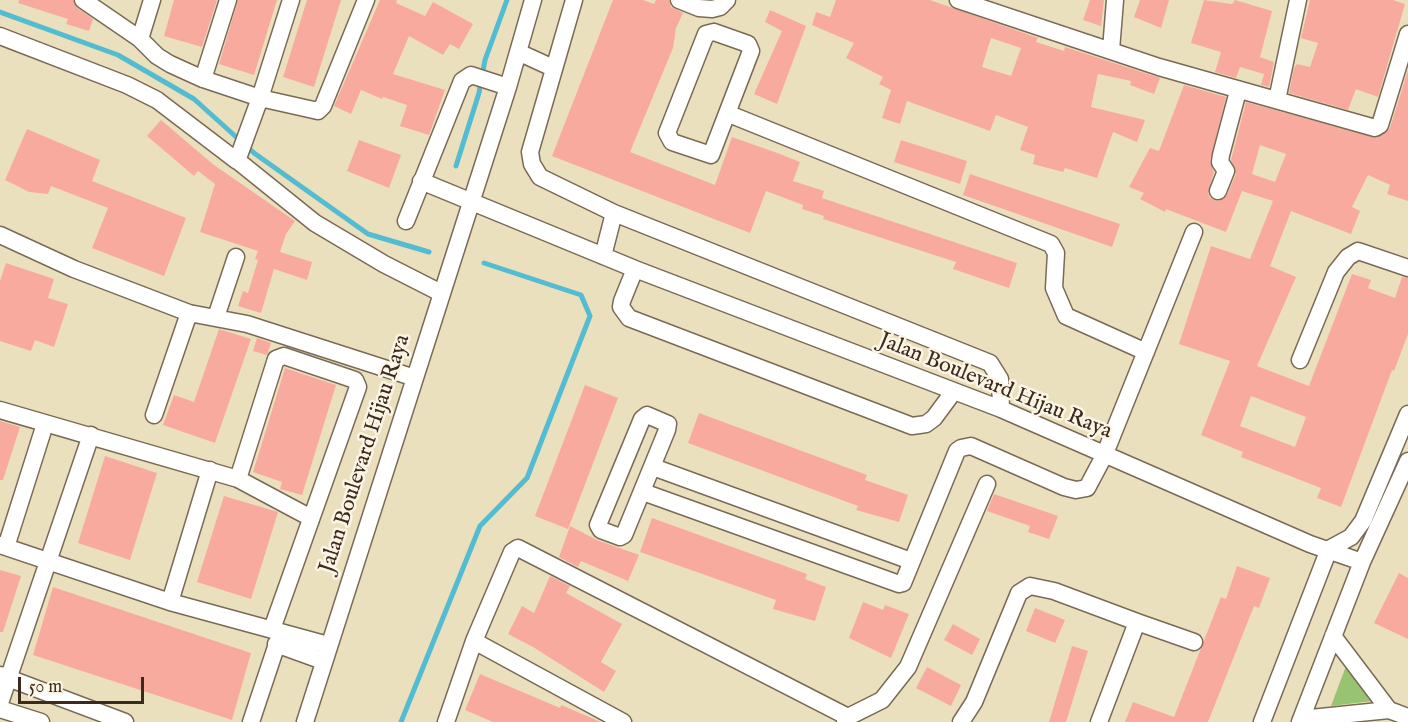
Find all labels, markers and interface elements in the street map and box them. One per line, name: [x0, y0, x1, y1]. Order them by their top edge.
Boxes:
street label: Jalan Boulevard Hijau Raya: [875, 328, 1115, 446]
street label: Jalan Boulevard Hijau Raya: [315, 331, 417, 577]
scale bar: [21, 665, 147, 703]
text: 50 m: [29, 676, 62, 699]

